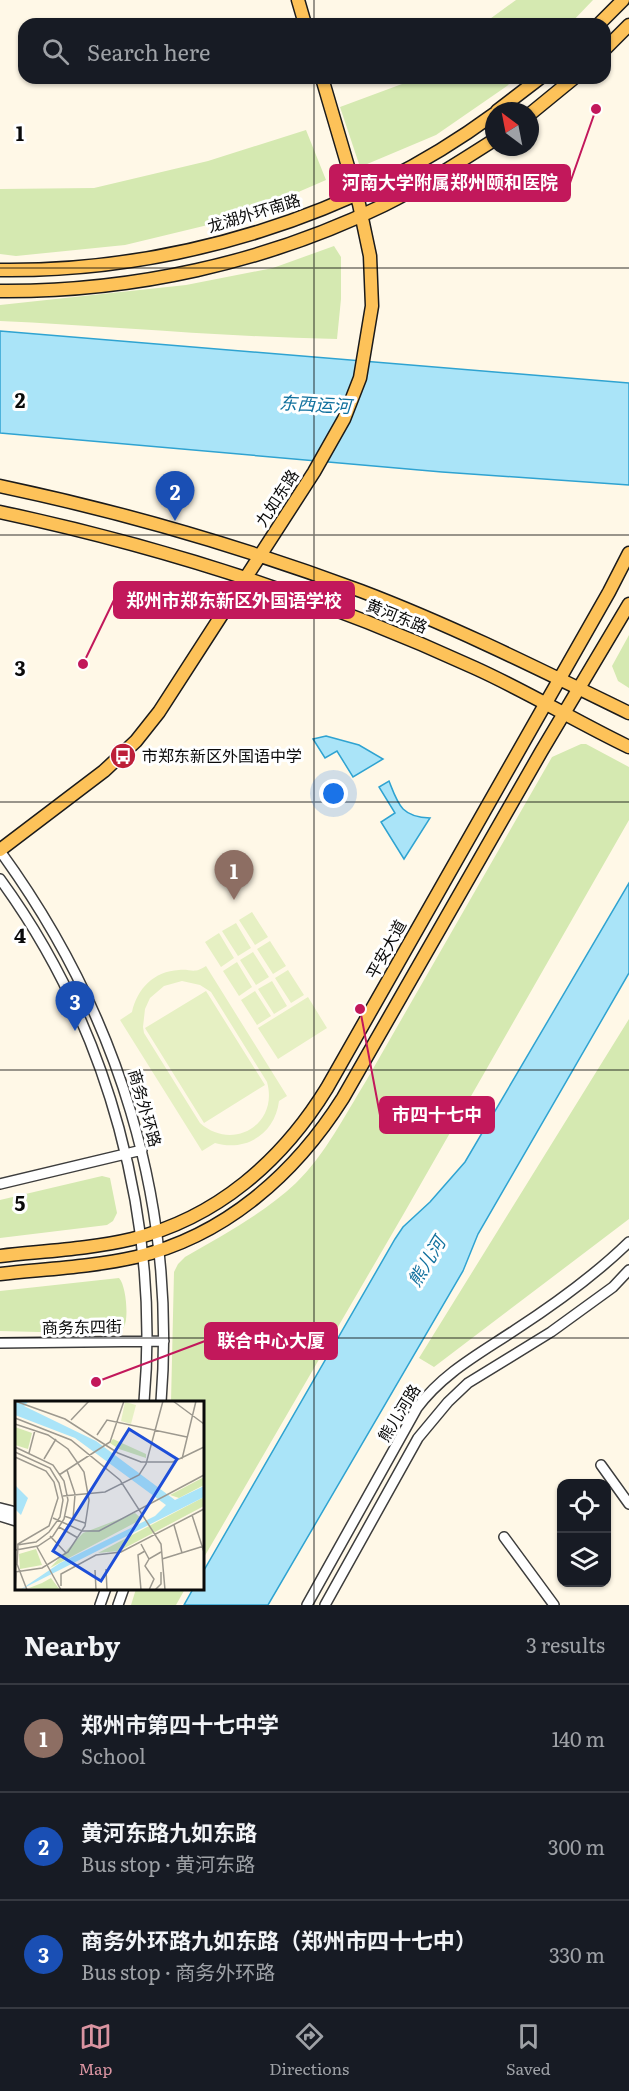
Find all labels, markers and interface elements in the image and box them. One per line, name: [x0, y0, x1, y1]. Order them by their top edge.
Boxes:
search box: [18, 18, 611, 84]
icon: search: [39, 35, 72, 68]
text: Search here: [87, 35, 210, 68]
north arrow: [485, 102, 539, 156]
text: 1: [16, 117, 24, 147]
callout: 河南大学附属郑州颐和医院: [330, 165, 570, 201]
text: 河南大学附属郑州颐和医院: [342, 168, 558, 195]
street label: 龙湖外环南路: [204, 187, 303, 238]
text: 2: [15, 384, 26, 414]
water label: 东西运河: [278, 388, 355, 419]
street label: 九如东路: [249, 464, 304, 531]
pin: 2: [156, 472, 195, 521]
callout: 郑州市郑东新区外国语学校: [114, 582, 354, 618]
text: 郑州市郑东新区外国语学校: [126, 586, 342, 613]
street label: 黄河东路: [363, 592, 432, 638]
text: 3: [14, 652, 26, 682]
bus stop icon: 市郑东新区外国语中学: [108, 741, 138, 771]
place label: 市郑东新区外国语中学: [142, 743, 302, 767]
your location: [319, 779, 348, 808]
pin: 1: [214, 850, 254, 900]
street label: 平安大道: [359, 915, 411, 982]
text: 4: [14, 919, 26, 949]
pin: 3: [56, 982, 94, 1031]
street label: 商务外环路: [123, 1066, 169, 1149]
callout: 市四十七中: [380, 1097, 494, 1133]
text: 市四十七中: [392, 1100, 482, 1127]
text: 5: [15, 1187, 26, 1217]
water label: 熊儿河: [400, 1229, 453, 1291]
street label: 商务东四街: [42, 1313, 122, 1339]
callout: 联合中心大厦: [205, 1323, 337, 1359]
text: 联合中心大厦: [217, 1326, 325, 1353]
street label: 熊儿河路: [371, 1379, 425, 1446]
inset map: [15, 1401, 204, 1590]
map controls: [557, 1479, 611, 1587]
button: locate: [557, 1479, 611, 1533]
button: layers: [557, 1533, 611, 1587]
text: Nearby: [24, 1625, 120, 1664]
text: 3 results: [526, 1629, 605, 1659]
text: 郑州市第四十七中学: [81, 1707, 279, 1740]
text: 1: [39, 1723, 48, 1753]
text: 140 m: [552, 1723, 605, 1753]
text: School: [81, 1740, 146, 1770]
text: 黄河东路九如东路: [81, 1815, 257, 1848]
text: 2: [38, 1831, 49, 1861]
text: 300 m: [548, 1831, 605, 1861]
text: Bus stop · 黄河东路: [81, 1848, 255, 1878]
text: 商务外环路九如东路（郑州市四十七中）: [81, 1923, 477, 1956]
text: 3: [38, 1939, 49, 1969]
text: 330 m: [549, 1939, 605, 1969]
text: Bus stop · 商务外环路: [81, 1956, 275, 1986]
tab: Map: [78, 2020, 112, 2080]
tab: Directions: [269, 2020, 349, 2080]
tab: Saved: [506, 2020, 551, 2080]

